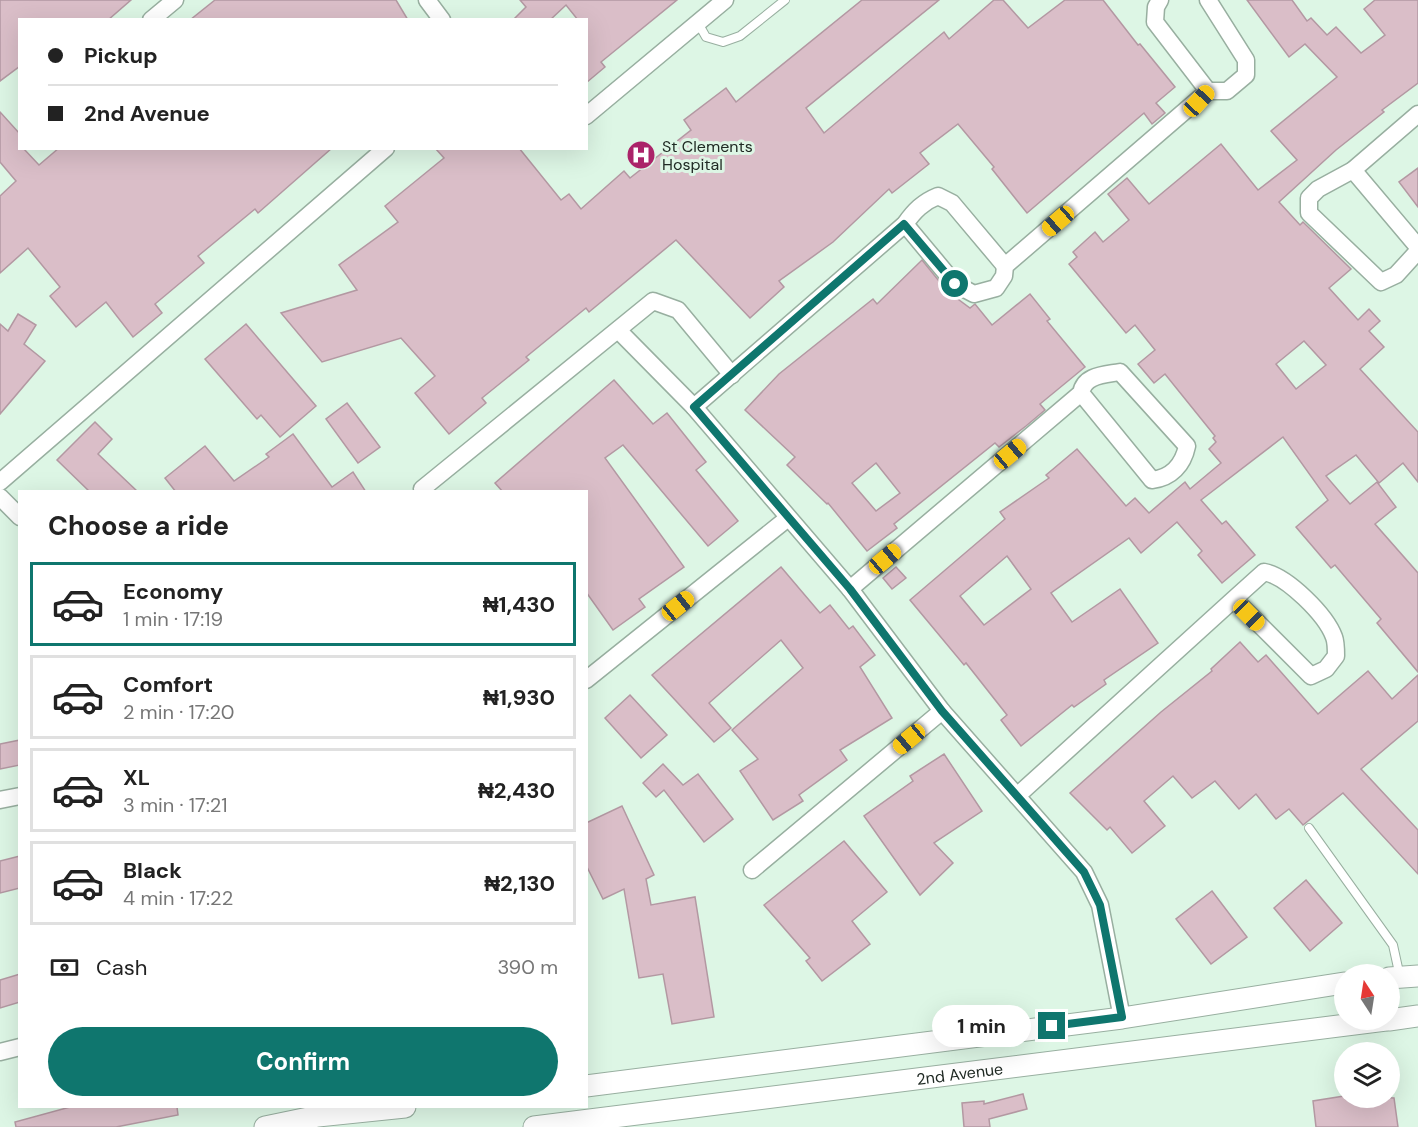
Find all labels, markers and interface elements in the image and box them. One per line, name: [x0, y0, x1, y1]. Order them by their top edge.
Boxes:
text: Pickup: [84, 41, 158, 70]
car: [1180, 82, 1218, 120]
text: 2nd Avenue: [84, 99, 210, 128]
place label: St Clements Hospital: [662, 136, 753, 175]
hospital icon: St Clements Hospital: [625, 139, 657, 171]
car: [1039, 202, 1077, 240]
route start: [941, 270, 968, 297]
car: [990, 436, 1030, 472]
text: Choose a ride: [48, 508, 229, 543]
car: [865, 541, 905, 577]
icon: car: [51, 577, 105, 631]
text: Economy: [123, 577, 223, 606]
car: [658, 588, 698, 624]
text: ₦1,430: [483, 590, 555, 619]
car: [1230, 596, 1268, 634]
text: 1 min · 17:19: [123, 606, 223, 632]
icon: car: [51, 670, 105, 724]
text: Comfort: [123, 670, 213, 699]
text: ₦1,930: [483, 683, 555, 712]
text: 2 min · 17:20: [123, 699, 235, 725]
car: [889, 721, 929, 757]
icon: car: [51, 763, 105, 817]
text: XL: [123, 763, 150, 792]
text: ₦2,430: [478, 776, 555, 805]
text: 3 min · 17:21: [123, 792, 228, 818]
icon: car: [51, 856, 105, 910]
text: Black: [123, 856, 182, 885]
text: ₦2,130: [484, 869, 555, 898]
text: 4 min · 17:22: [123, 885, 233, 911]
icon: cash: [48, 951, 81, 984]
text: Cash: [96, 953, 147, 982]
text: 390 m: [497, 954, 558, 980]
north arrow: [1334, 964, 1400, 1030]
map controls: [1334, 964, 1400, 1108]
callout: 1 min: [932, 1005, 1031, 1047]
route end: [1038, 1012, 1065, 1039]
text: 1 min: [957, 1013, 1006, 1039]
button: Confirm: [48, 1027, 558, 1096]
button: layers: [1334, 1042, 1400, 1108]
street label: 2nd Avenue: [915, 1058, 1004, 1089]

